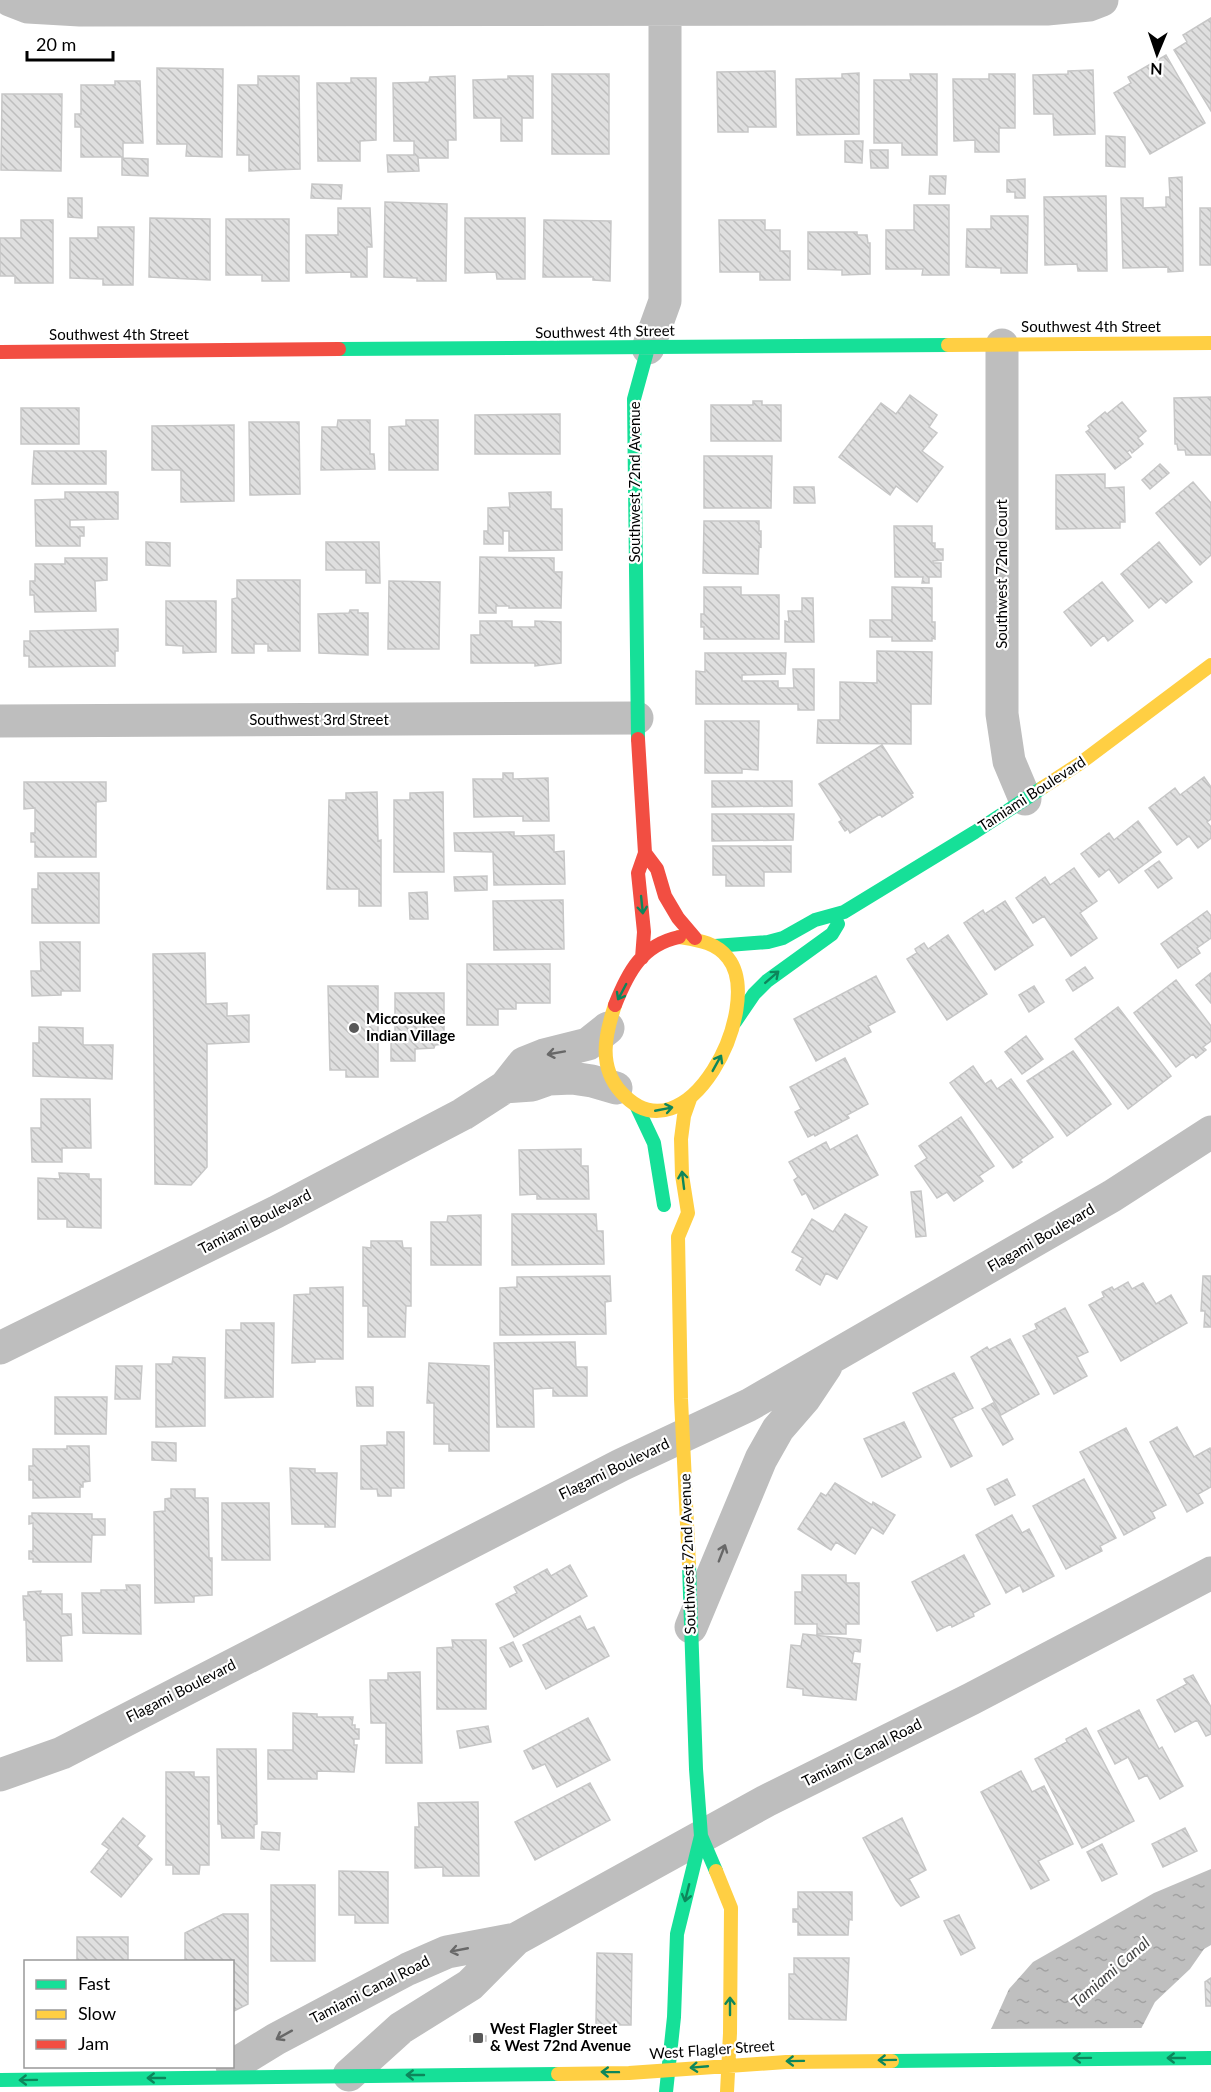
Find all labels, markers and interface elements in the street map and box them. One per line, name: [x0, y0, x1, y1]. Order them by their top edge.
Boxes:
scale bar: [27, 24, 112, 62]
north arrow: [1127, 24, 1187, 84]
text: 20 m: [36, 33, 76, 55]
text: N: [1150, 60, 1163, 79]
street label: Southwest 4th Street: [1021, 317, 1162, 335]
street label: Southwest 4th Street: [535, 321, 676, 341]
street label: Southwest 4th Street: [49, 325, 190, 343]
street label: Southwest 72nd Avenue: [625, 401, 643, 563]
street label: Southwest 72nd Court: [992, 499, 1010, 649]
street label: Southwest 3rd Street: [249, 710, 389, 728]
street label: Tamiami Boulevard: [975, 752, 1088, 835]
one-way arrow: [637, 895, 648, 915]
one-way arrow: [764, 970, 779, 984]
one-way arrow: [616, 982, 627, 1000]
place label: Miccosukee Indian Village: [366, 1009, 455, 1044]
marker: Miccosukee Indian Village: [347, 1021, 361, 1035]
one-way arrow: [546, 1047, 566, 1058]
one-way arrow: [711, 1055, 723, 1072]
one-way arrow: [654, 1103, 674, 1114]
one-way arrow: [678, 1171, 689, 1191]
street label: Tamiami Boulevard: [195, 1185, 314, 1257]
street label: Flagami Boulevard: [984, 1199, 1097, 1275]
street label: Flagami Boulevard: [555, 1434, 672, 1503]
street label: Southwest 72nd Avenue: [675, 1473, 699, 1635]
one-way arrow: [717, 1545, 728, 1563]
street label: Flagami Boulevard: [123, 1655, 238, 1726]
street label: Tamiami Canal Road: [799, 1714, 924, 1790]
one-way arrow: [680, 1883, 692, 1902]
water label: Tamiami Canal: [1066, 1932, 1153, 2011]
one-way arrow: [450, 1945, 469, 1956]
street label: Tamiami Canal Road: [307, 1951, 432, 2027]
legend: [24, 1960, 234, 2068]
text: Fast: [78, 1972, 111, 1994]
one-way arrow: [725, 1997, 736, 2017]
text: Slow: [78, 2002, 116, 2024]
place label: West Flagler Street & West 72nd Avenue: [490, 2019, 631, 2054]
one-way arrow: [276, 2029, 293, 2041]
marker: West Flagler Street & West 72nd Avenue: [471, 2031, 485, 2045]
text: Jam: [78, 2032, 109, 2054]
street label: West Flagler Street: [649, 2036, 776, 2062]
one-way arrow: [1073, 2052, 1093, 2064]
one-way arrow: [1166, 2052, 1186, 2063]
one-way arrow: [878, 2054, 898, 2066]
one-way arrow: [786, 2056, 806, 2067]
one-way arrow: [689, 2062, 709, 2073]
one-way arrow: [600, 2067, 620, 2078]
one-way arrow: [405, 2069, 425, 2081]
one-way arrow: [146, 2072, 166, 2084]
one-way arrow: [18, 2074, 38, 2085]

